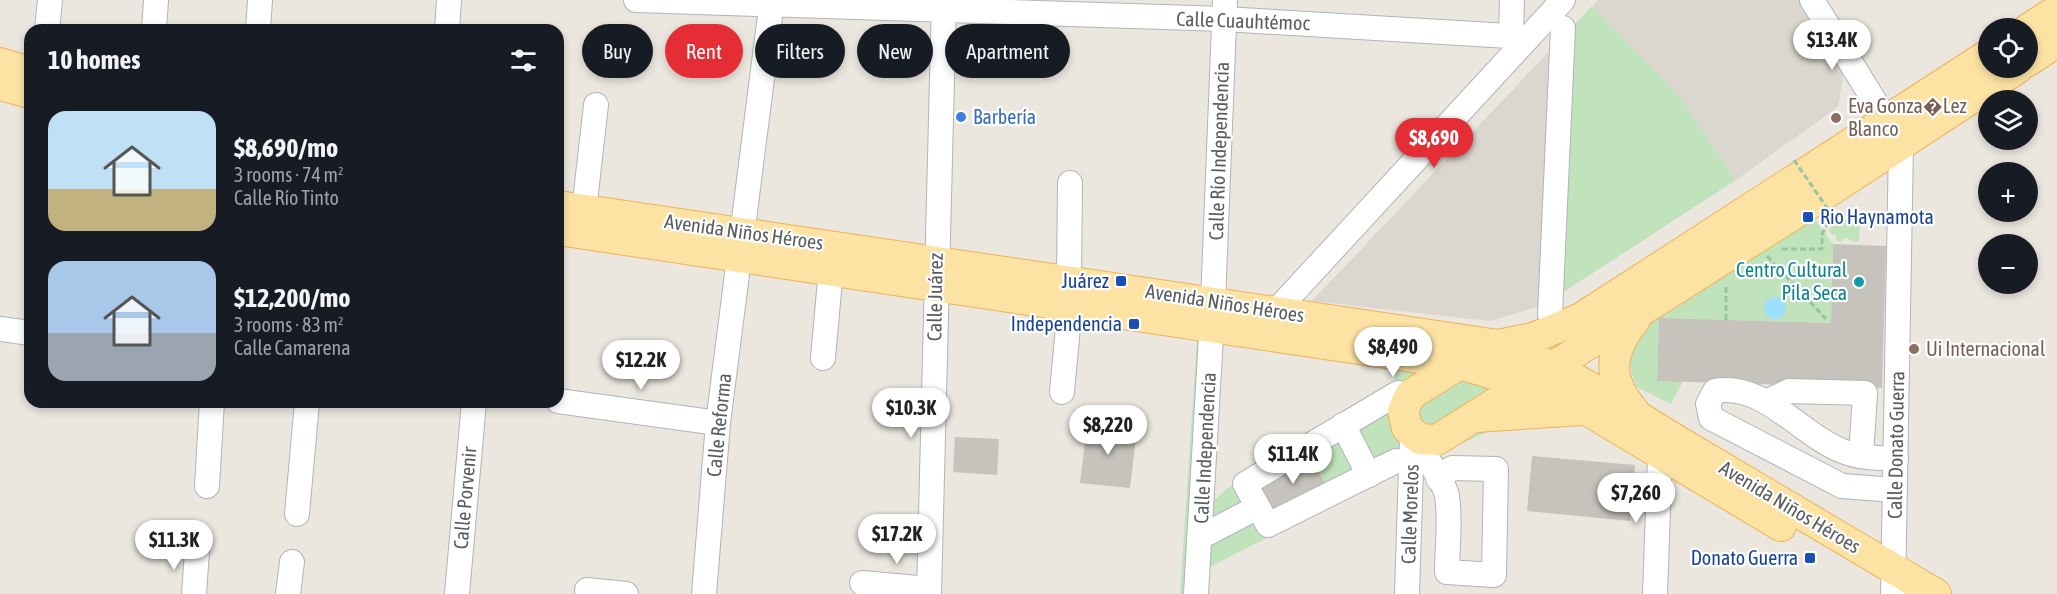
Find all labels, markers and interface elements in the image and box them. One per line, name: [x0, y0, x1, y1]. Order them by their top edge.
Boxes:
street label: Calle Cuauhtémoc: [1176, 7, 1311, 34]
map controls: [1978, 18, 2038, 294]
button: locate: [1978, 18, 2038, 78]
pin: $13.4K: [1783, 20, 1881, 71]
chip: Buy: [582, 24, 653, 78]
chip: Rent: [665, 24, 743, 78]
chip: Filters: [755, 24, 845, 78]
chip: New: [857, 24, 933, 78]
chip: Apartment: [945, 24, 1070, 78]
text: $13.4K: [1807, 28, 1857, 51]
icon: filters: [507, 44, 540, 77]
text: 10 homes: [48, 45, 141, 75]
street label: Calle Río Independencia: [1204, 61, 1233, 241]
button: layers: [1978, 90, 2038, 150]
place label: Eva Gonza�Lez Blanco: [1848, 94, 1967, 140]
place label: Barbería: [973, 105, 1036, 128]
marker: Barbería: [954, 110, 968, 124]
marker: Eva Gonza�Lez Blanco: [1829, 111, 1843, 125]
pin: $8,690: [1385, 118, 1483, 169]
text: $8,690: [1409, 126, 1459, 149]
text: $8,690/mo: [234, 133, 338, 163]
icon: home: [96, 135, 168, 207]
button: +: [1978, 162, 2038, 222]
text: 3 rooms · 74 m²: [234, 163, 344, 186]
text: Calle Río Tinto: [234, 186, 339, 209]
place label: Rio Haynamota: [1820, 205, 1934, 228]
street label: Avenida Niños Héroes: [663, 209, 825, 254]
marker: Rio Haynamota: [1801, 210, 1815, 224]
button: −: [1978, 234, 2038, 294]
street label: Calle Juárez: [922, 253, 947, 341]
place label: Centro Cultural Pila Seca: [1736, 258, 1848, 304]
place label: Juárez: [1061, 269, 1109, 292]
marker: Juárez: [1114, 274, 1128, 288]
marker: Centro Cultural Pila Seca: [1852, 275, 1866, 289]
street label: Avenida Niños Héroes: [1144, 279, 1306, 326]
text: $12,200/mo: [234, 283, 350, 313]
icon: home: [96, 285, 168, 357]
place label: Independencia: [1011, 312, 1122, 335]
text: 3 rooms · 83 m²: [234, 313, 344, 336]
marker: Independencia: [1127, 317, 1141, 331]
pin: $8,490: [1344, 327, 1442, 378]
text: $8,490: [1368, 335, 1418, 358]
text: Calle Camarena: [234, 336, 351, 359]
place label: Ui Internacional: [1926, 337, 2046, 360]
pin: $12.2K: [592, 340, 690, 391]
marker: Ui Internacional: [1907, 342, 1921, 356]
text: $12.2K: [616, 348, 666, 371]
street label: Calle Donato Guerra: [1883, 371, 1908, 519]
street label: Calle Reforma: [702, 372, 735, 478]
street label: Calle Independencia: [1189, 372, 1220, 524]
pin: $10.3K: [862, 388, 960, 439]
text: $10.3K: [886, 396, 936, 419]
pin: $8,220: [1059, 405, 1157, 456]
text: $8,220: [1083, 413, 1133, 436]
pin: $11.4K: [1244, 434, 1342, 485]
text: $11.4K: [1268, 442, 1318, 465]
street label: Calle Porvenir: [449, 445, 481, 550]
street label: Avenida Niños Héroes: [1716, 455, 1865, 558]
street label: Calle Morelos: [1396, 464, 1423, 564]
pin: $7,260: [1587, 473, 1685, 524]
text: $7,260: [1611, 481, 1661, 504]
pin: $17.2K: [848, 514, 946, 565]
pin: $11.3K: [125, 520, 223, 571]
text: $17.2K: [872, 522, 922, 545]
text: $11.3K: [149, 528, 199, 551]
place label: Donato Guerra: [1691, 546, 1798, 569]
marker: Donato Guerra: [1803, 551, 1817, 565]

